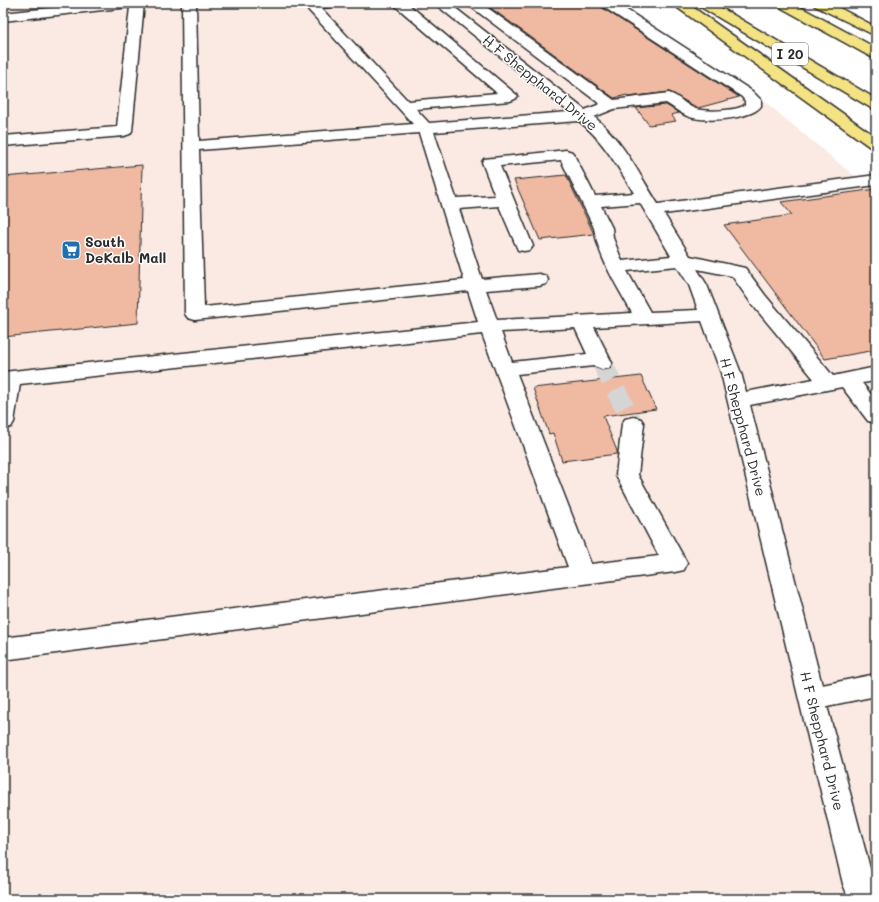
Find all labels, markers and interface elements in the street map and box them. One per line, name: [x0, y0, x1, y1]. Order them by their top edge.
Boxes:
street label: H F Shepphard Drive: [479, 30, 602, 135]
road number: I 20: [772, 43, 808, 65]
place label: South DeKalb Mall: [85, 232, 166, 267]
supermarket icon: South DeKalb Mall: [60, 239, 82, 261]
street label: H F Shepphard Drive: [716, 356, 771, 498]
street label: H F Shepphard Drive: [796, 669, 849, 812]

